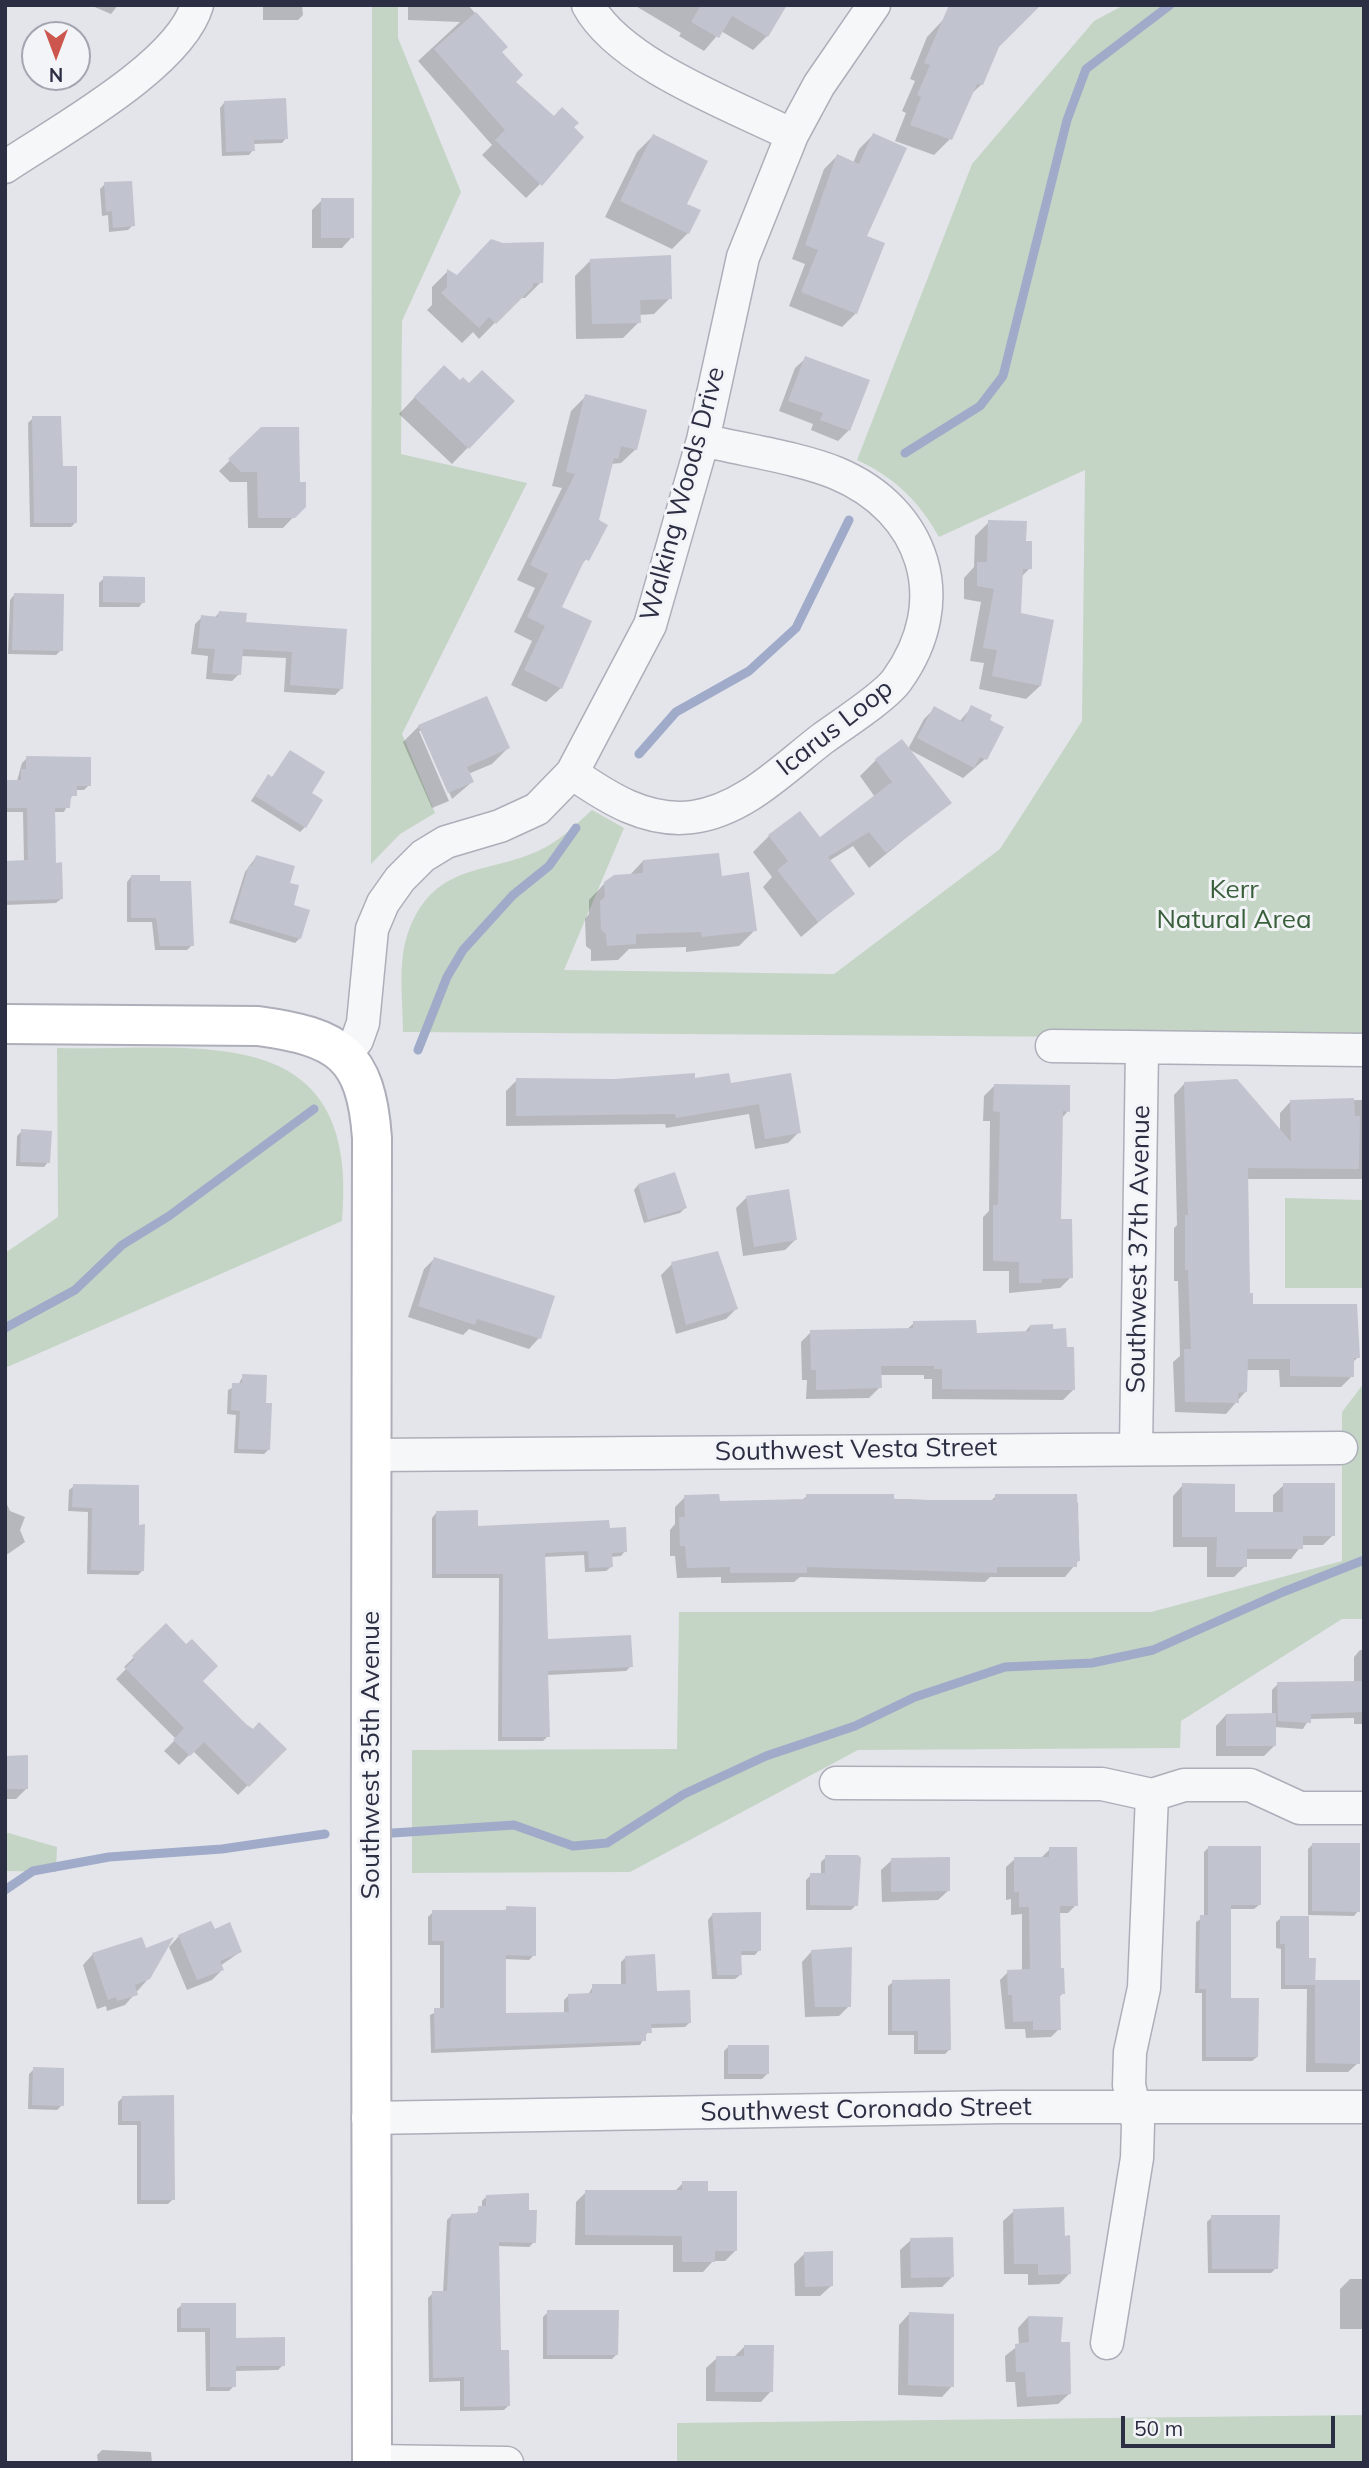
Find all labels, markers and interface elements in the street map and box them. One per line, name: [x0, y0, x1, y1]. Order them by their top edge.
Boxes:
north arrow: [21, 21, 91, 91]
text: N: [49, 63, 63, 87]
street label: Walking Woods Drive: [634, 364, 732, 624]
street label: Icarus Loop: [771, 673, 899, 783]
park label: Kerr Natural Area: [1156, 874, 1312, 936]
street label: Southwest 37th Avenue: [1121, 1105, 1157, 1393]
street label: Southwest Vesta Street: [715, 1432, 997, 1468]
street label: Southwest 35th Avenue: [355, 1611, 387, 1899]
street label: Southwest Coronado Street: [700, 2092, 1032, 2128]
scale bar: [1124, 2402, 1338, 2446]
text: 50 m: [1134, 2415, 1183, 2441]

